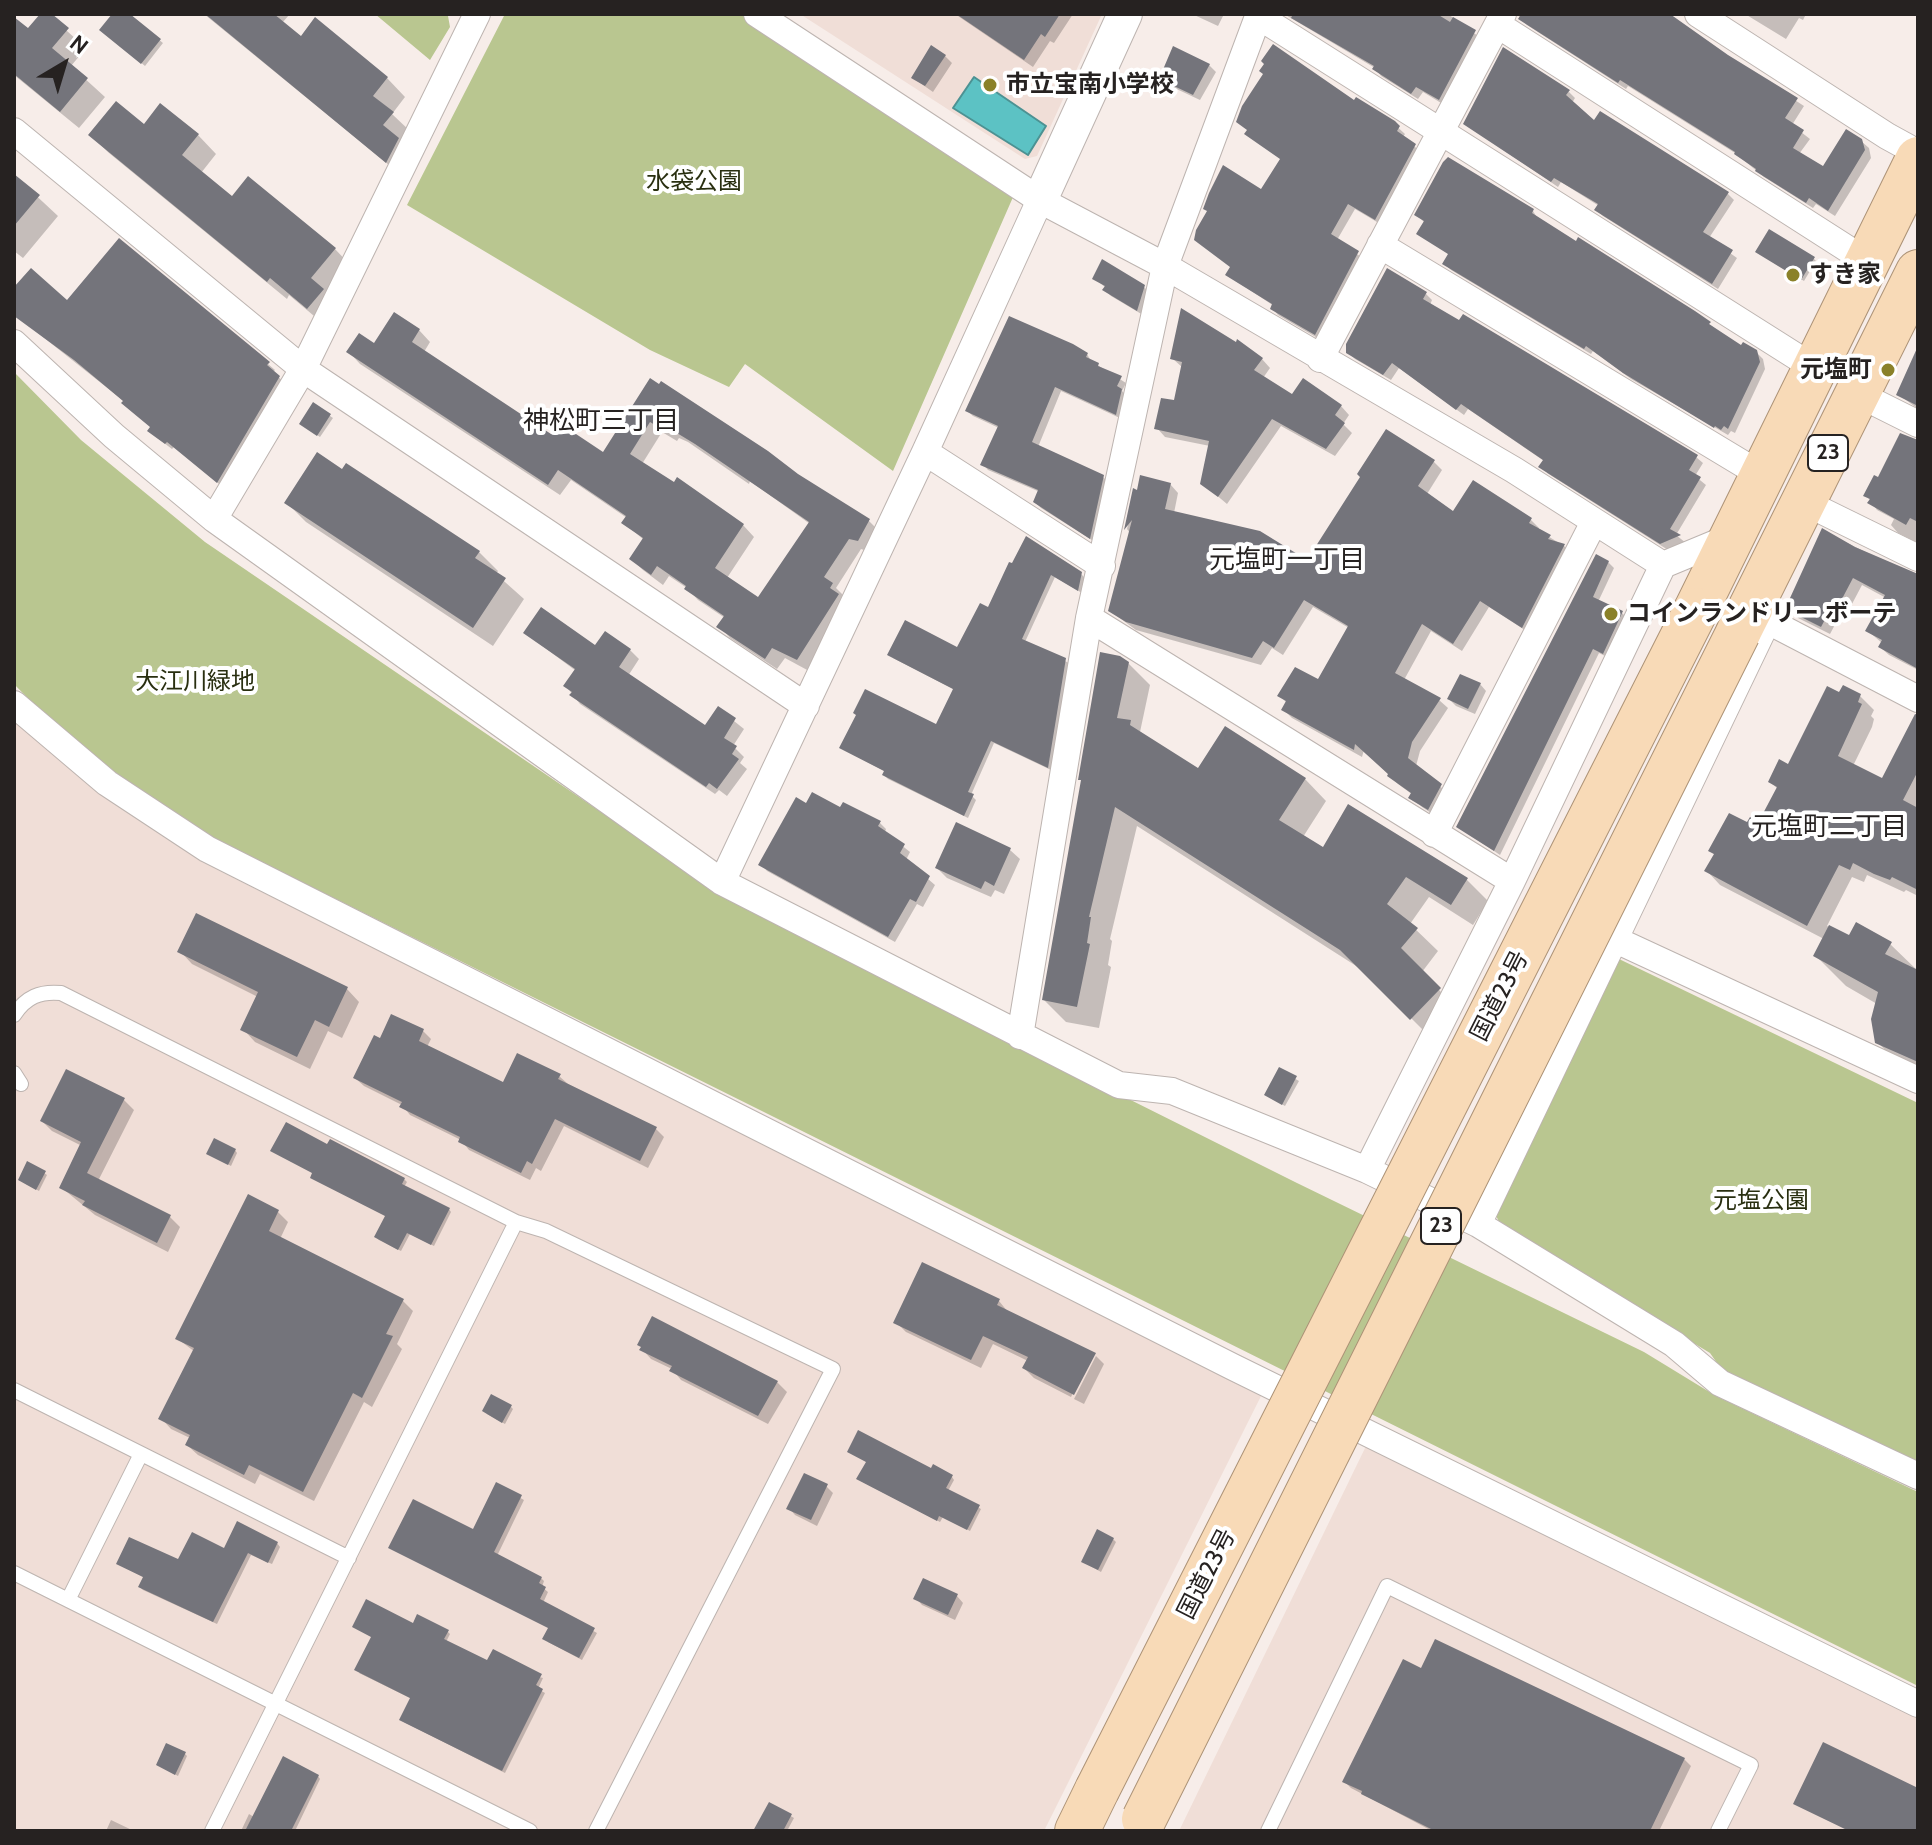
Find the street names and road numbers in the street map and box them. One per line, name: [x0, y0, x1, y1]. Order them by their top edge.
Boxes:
road number: 23: [1808, 435, 1848, 471]
street label: 国道23号: [1465, 946, 1535, 1046]
road number: 23: [1421, 1208, 1461, 1244]
street label: 国道23号: [1172, 1524, 1242, 1624]

